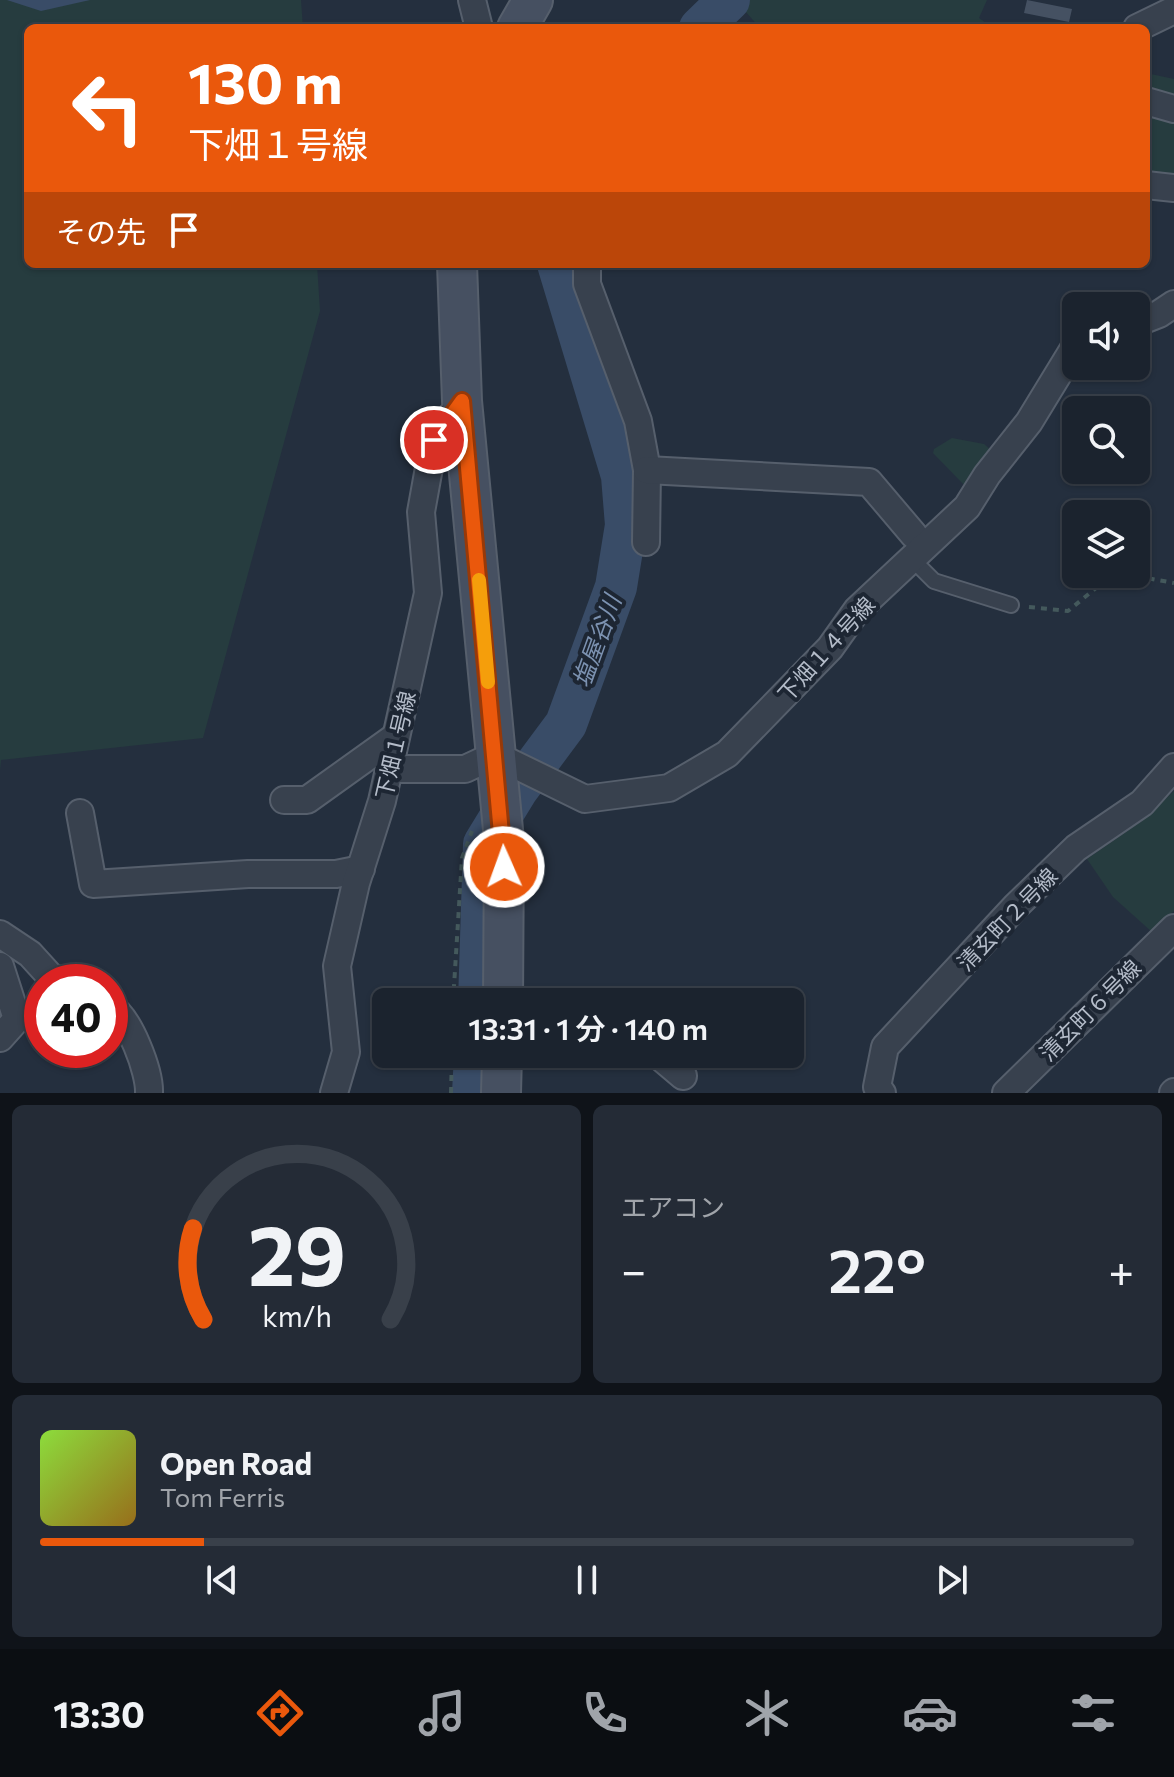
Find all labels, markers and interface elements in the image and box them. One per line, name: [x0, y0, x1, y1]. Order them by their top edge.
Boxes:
text: 130 m: [188, 47, 343, 116]
icon: left: [56, 56, 160, 160]
text: 下畑１号線: [188, 121, 368, 165]
icon: arrive: [162, 208, 206, 252]
text: その先: [56, 212, 146, 249]
map controls: [1062, 292, 1150, 588]
button: sound: [1062, 292, 1150, 380]
button: search: [1062, 396, 1150, 484]
pin: [400, 406, 468, 474]
icon: arrive: [412, 418, 456, 462]
button: layers: [1062, 500, 1150, 588]
water label: 塩屋谷川: [566, 588, 627, 691]
street label: 下畑１４号線: [772, 591, 880, 707]
street label: 下畑１号線: [369, 688, 421, 802]
position arrow: [462, 825, 546, 909]
street label: 清玄町２号線: [951, 862, 1063, 976]
street label: 清玄町６号線: [1034, 954, 1146, 1066]
speed limit sign: 40: [24, 964, 128, 1068]
text: 13:31 · 1 分 · 140 m: [468, 1009, 708, 1046]
text: エアコン: [621, 1191, 725, 1222]
text: 29: [247, 1201, 346, 1303]
text: 22°: [828, 1232, 926, 1305]
text: −: [621, 1242, 646, 1296]
text: +: [1108, 1242, 1134, 1296]
text: km/h: [262, 1298, 331, 1333]
text: Open Road: [160, 1444, 312, 1481]
text: Tom Ferris: [160, 1481, 285, 1512]
icon: previous: [200, 1558, 244, 1602]
icon: pause: [565, 1558, 609, 1602]
icon: next: [930, 1558, 974, 1602]
icon: directions: [252, 1685, 308, 1741]
icon: music: [414, 1685, 470, 1741]
icon: phone: [577, 1685, 633, 1741]
icon: climate: [739, 1685, 795, 1741]
icon: car: [902, 1685, 958, 1741]
icon: filters: [1065, 1685, 1121, 1741]
text: 13:30: [53, 1691, 145, 1735]

